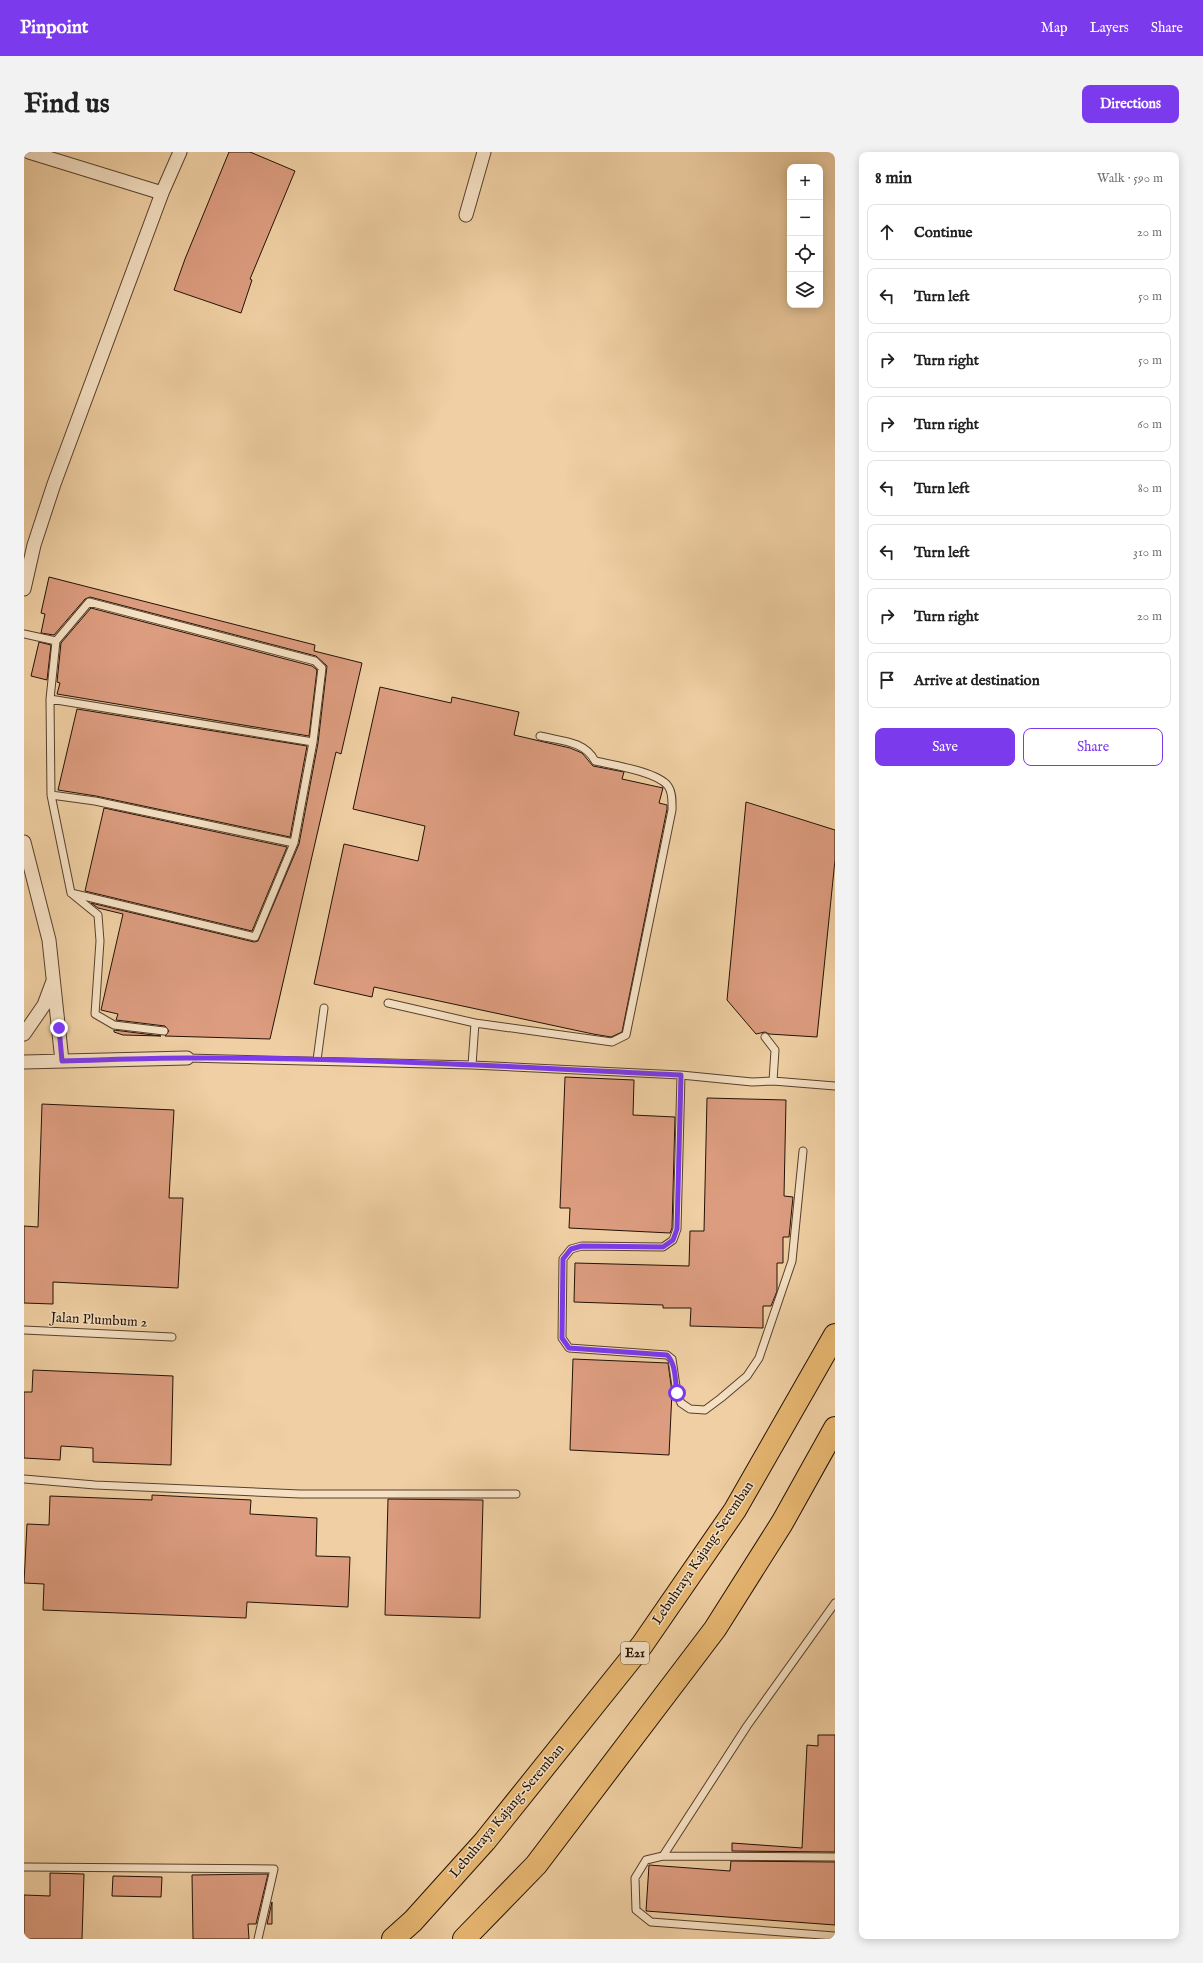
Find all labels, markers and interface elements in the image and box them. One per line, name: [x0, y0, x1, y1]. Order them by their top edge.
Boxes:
text: Pinpoint: [20, 16, 88, 40]
text: Map: [1041, 19, 1068, 37]
text: Layers: [1090, 19, 1129, 37]
text: Share: [1151, 19, 1183, 37]
button: Directions: [1082, 85, 1179, 123]
text: Find us: [24, 87, 110, 122]
map controls: [787, 164, 823, 308]
button: +: [787, 164, 823, 200]
text: 8 min: [875, 168, 912, 189]
text: Walk · 590 m: [1097, 170, 1163, 187]
button: −: [787, 200, 823, 236]
icon: ahead: [876, 221, 898, 243]
text: Continue: [914, 223, 972, 242]
text: 20 m: [1137, 224, 1162, 241]
button: locate: [787, 236, 823, 272]
button: layers: [787, 272, 823, 308]
icon: left: [876, 285, 898, 307]
text: Turn left: [914, 287, 970, 306]
text: 50 m: [1138, 288, 1162, 305]
icon: right: [876, 349, 898, 371]
text: Turn right: [914, 351, 979, 370]
text: 50 m: [1138, 352, 1162, 369]
icon: right: [876, 413, 898, 435]
text: Turn right: [914, 415, 979, 434]
text: 60 m: [1137, 416, 1162, 433]
icon: left: [876, 477, 898, 499]
text: Turn left: [914, 479, 970, 498]
text: 80 m: [1138, 480, 1162, 497]
icon: left: [876, 541, 898, 563]
text: Turn left: [914, 543, 970, 562]
text: 310 m: [1133, 544, 1162, 561]
icon: right: [876, 605, 898, 627]
text: Turn right: [914, 607, 979, 626]
text: 20 m: [1137, 608, 1162, 625]
icon: arrive: [876, 669, 898, 691]
text: Arrive at destination: [914, 671, 1040, 690]
button: Save: [875, 728, 1015, 766]
button: Share: [1023, 728, 1163, 766]
route end: [50, 1019, 68, 1037]
street label: Jalan Plumbum 2: [48, 1308, 148, 1332]
route start: [668, 1384, 686, 1402]
street label: Lebuhraya Kajang-Seremban: [648, 1477, 758, 1628]
road number: E21: [621, 1642, 649, 1664]
street label: Lebuhraya Kajang-Seremban: [446, 1740, 569, 1882]

